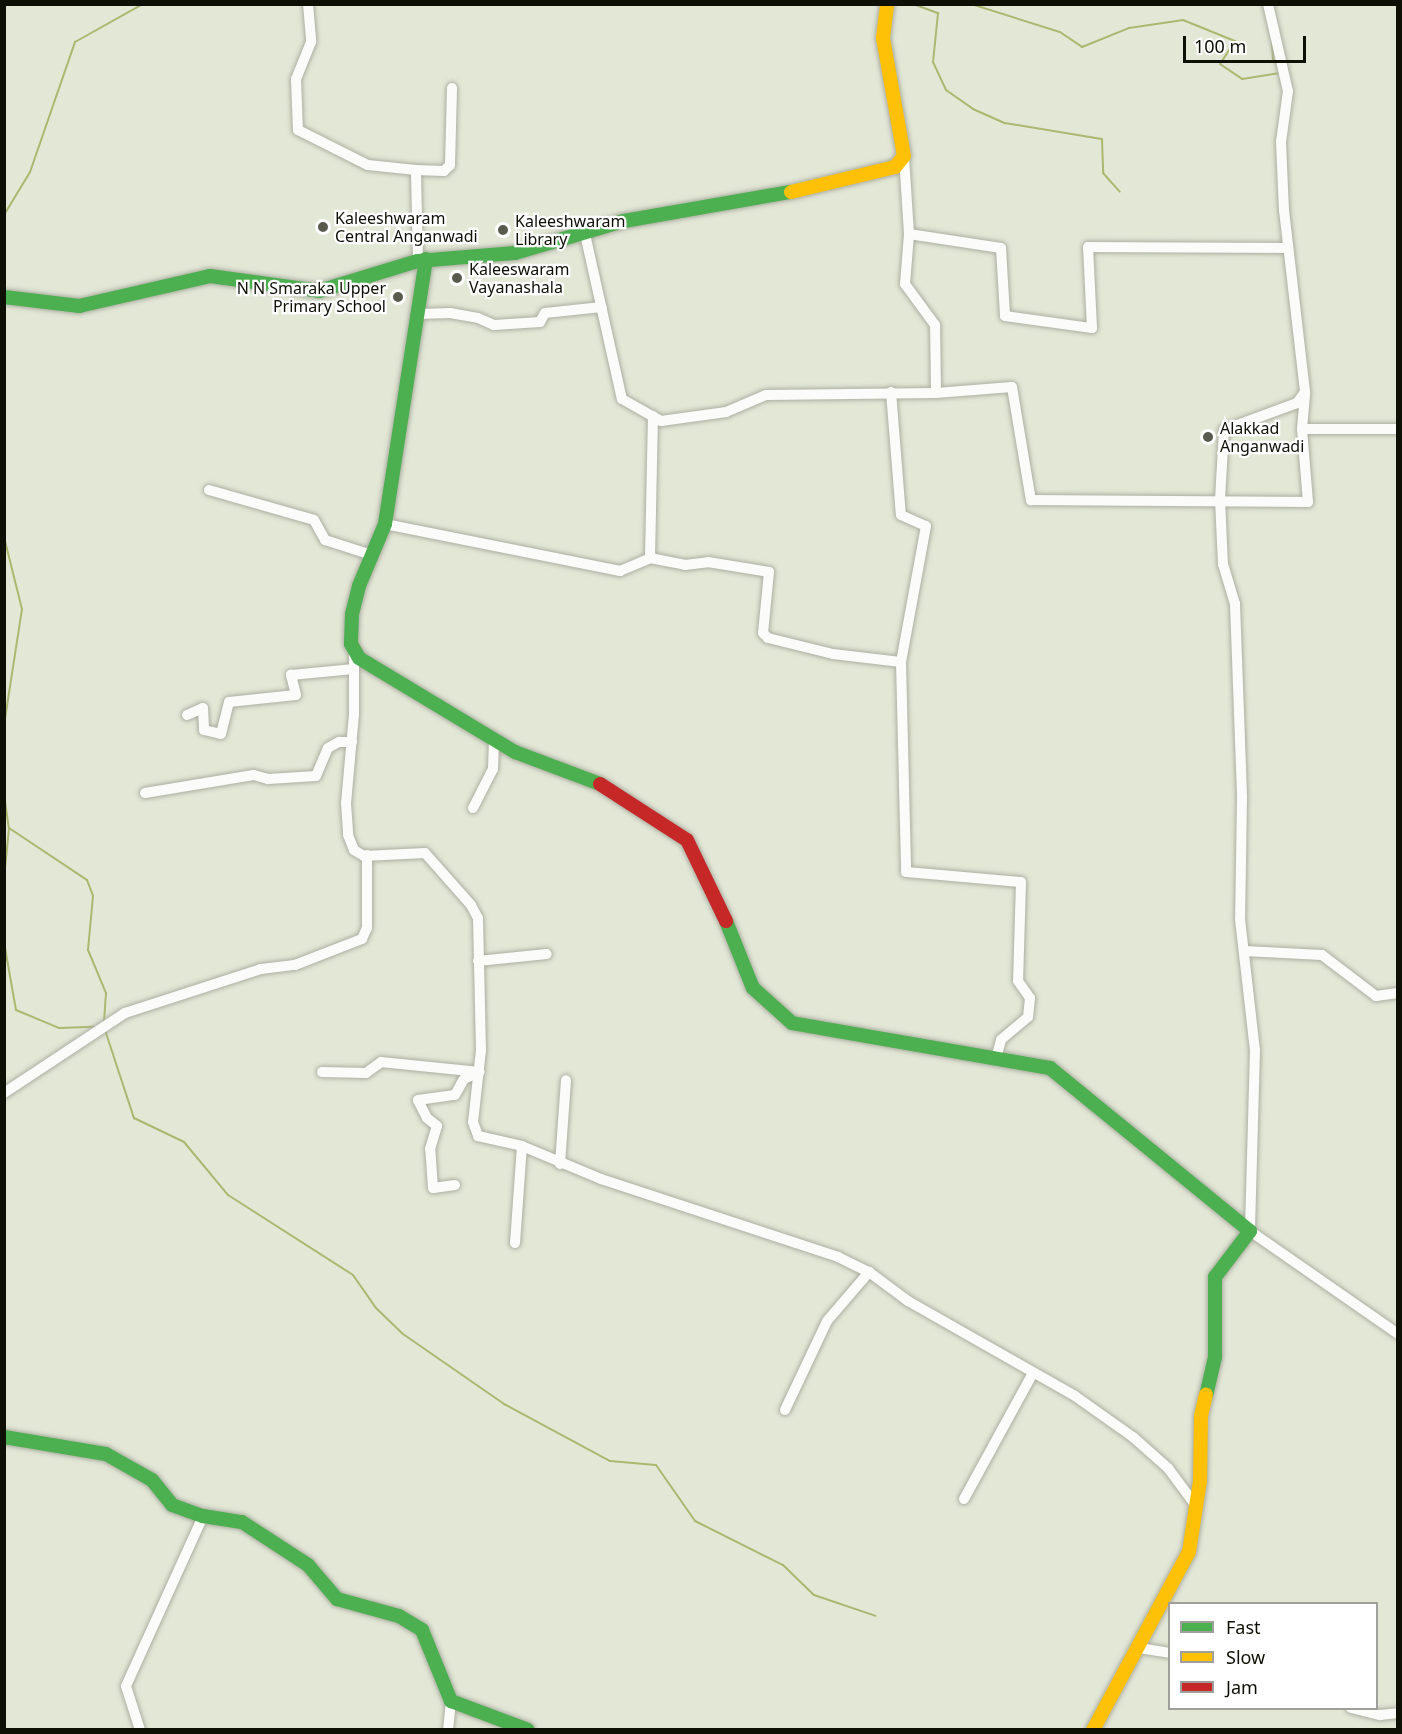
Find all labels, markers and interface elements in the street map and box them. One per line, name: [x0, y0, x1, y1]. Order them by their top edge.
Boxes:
scale bar: [1186, 24, 1309, 62]
text: 100 m: [1194, 34, 1246, 58]
place label: Kaleeshwaram Central Anganwadi: [335, 208, 478, 246]
place label: Kaleeshwaram Library: [515, 211, 625, 249]
marker: Kaleeshwaram Central Anganwadi: [316, 220, 330, 234]
marker: Kaleeshwaram Library: [496, 223, 510, 237]
place label: Kaleeswaram Vayanashala: [469, 259, 569, 297]
marker: Kaleeswaram Vayanashala: [450, 271, 464, 285]
place label: N N Smaraka Upper Primary School: [237, 278, 386, 316]
marker: N N Smaraka Upper Primary School: [391, 290, 405, 304]
place label: Alakkad Anganwadi: [1220, 418, 1304, 456]
marker: Alakkad Anganwadi: [1201, 430, 1215, 444]
legend: [1168, 1602, 1378, 1710]
text: Fast: [1226, 1615, 1261, 1639]
text: Slow: [1226, 1645, 1265, 1669]
text: Jam: [1226, 1675, 1258, 1699]

